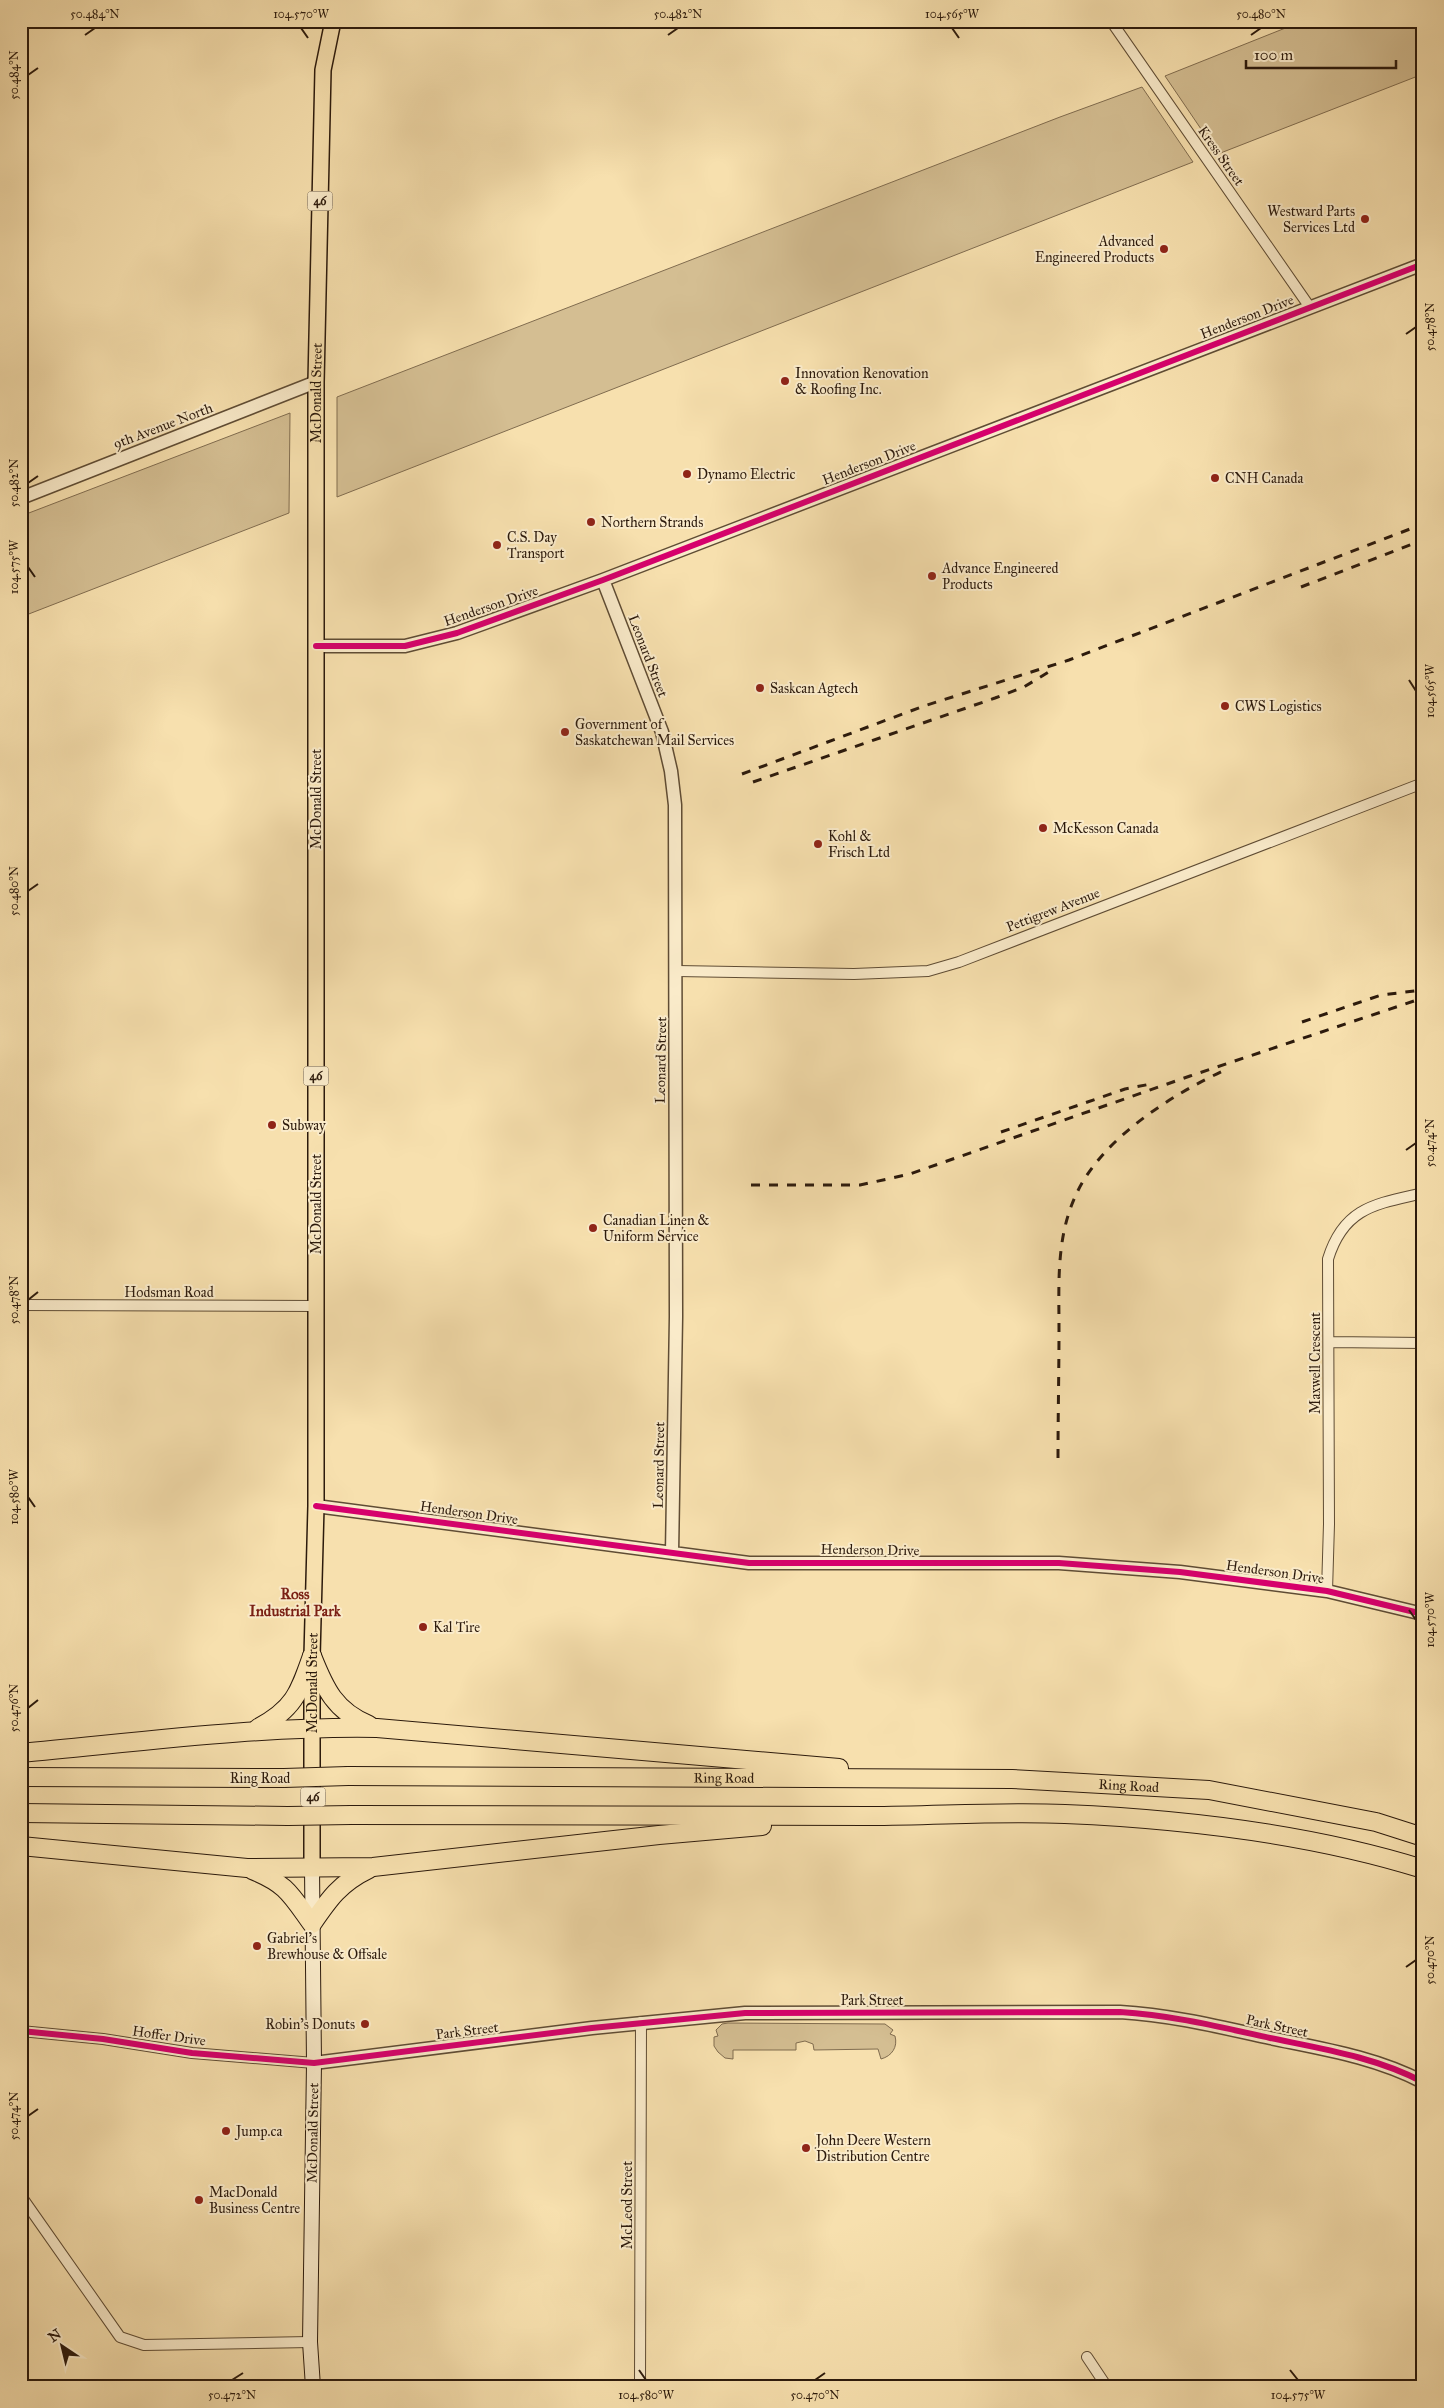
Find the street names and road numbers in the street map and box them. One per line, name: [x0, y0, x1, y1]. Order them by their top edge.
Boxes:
street label: Kress Street: [1194, 123, 1248, 189]
road number: 46: [308, 192, 332, 210]
street label: Henderson Drive: [1198, 291, 1296, 343]
street label: McDonald Street: [308, 343, 325, 443]
street label: 9th Avenue North: [111, 399, 215, 453]
street label: Henderson Drive: [820, 437, 918, 489]
street label: Henderson Drive: [442, 582, 541, 630]
street label: Leonard Street: [625, 612, 672, 700]
street label: McDonald Street: [308, 749, 325, 849]
street label: Pettigrew Avenue: [1004, 884, 1102, 936]
street label: Leonard Street: [652, 1016, 670, 1104]
road number: 46: [304, 1066, 328, 1086]
street label: McDonald Street: [308, 1154, 325, 1254]
street label: Hodsman Road: [124, 1284, 214, 1301]
street label: Maxwell Crescent: [1307, 1312, 1324, 1414]
street label: Leonard Street: [650, 1421, 668, 1509]
street label: Henderson Drive: [419, 1498, 519, 1528]
street label: Henderson Drive: [820, 1541, 920, 1559]
street label: Henderson Drive: [1225, 1557, 1325, 1587]
street label: McDonald Street: [304, 1632, 321, 1733]
street label: Ring Road: [694, 1769, 754, 1786]
street label: Ring Road: [230, 1770, 290, 1787]
street label: Ring Road: [1098, 1775, 1160, 1796]
road number: 46: [300, 1788, 326, 1806]
street label: Park Street: [840, 1992, 904, 2009]
street label: Park Street: [1244, 2011, 1310, 2041]
street label: Park Street: [435, 2019, 499, 2043]
street label: Hoffer Drive: [131, 2022, 207, 2050]
street label: McDonald Street: [304, 2083, 322, 2183]
street label: McLeod Street: [619, 2161, 636, 2249]

